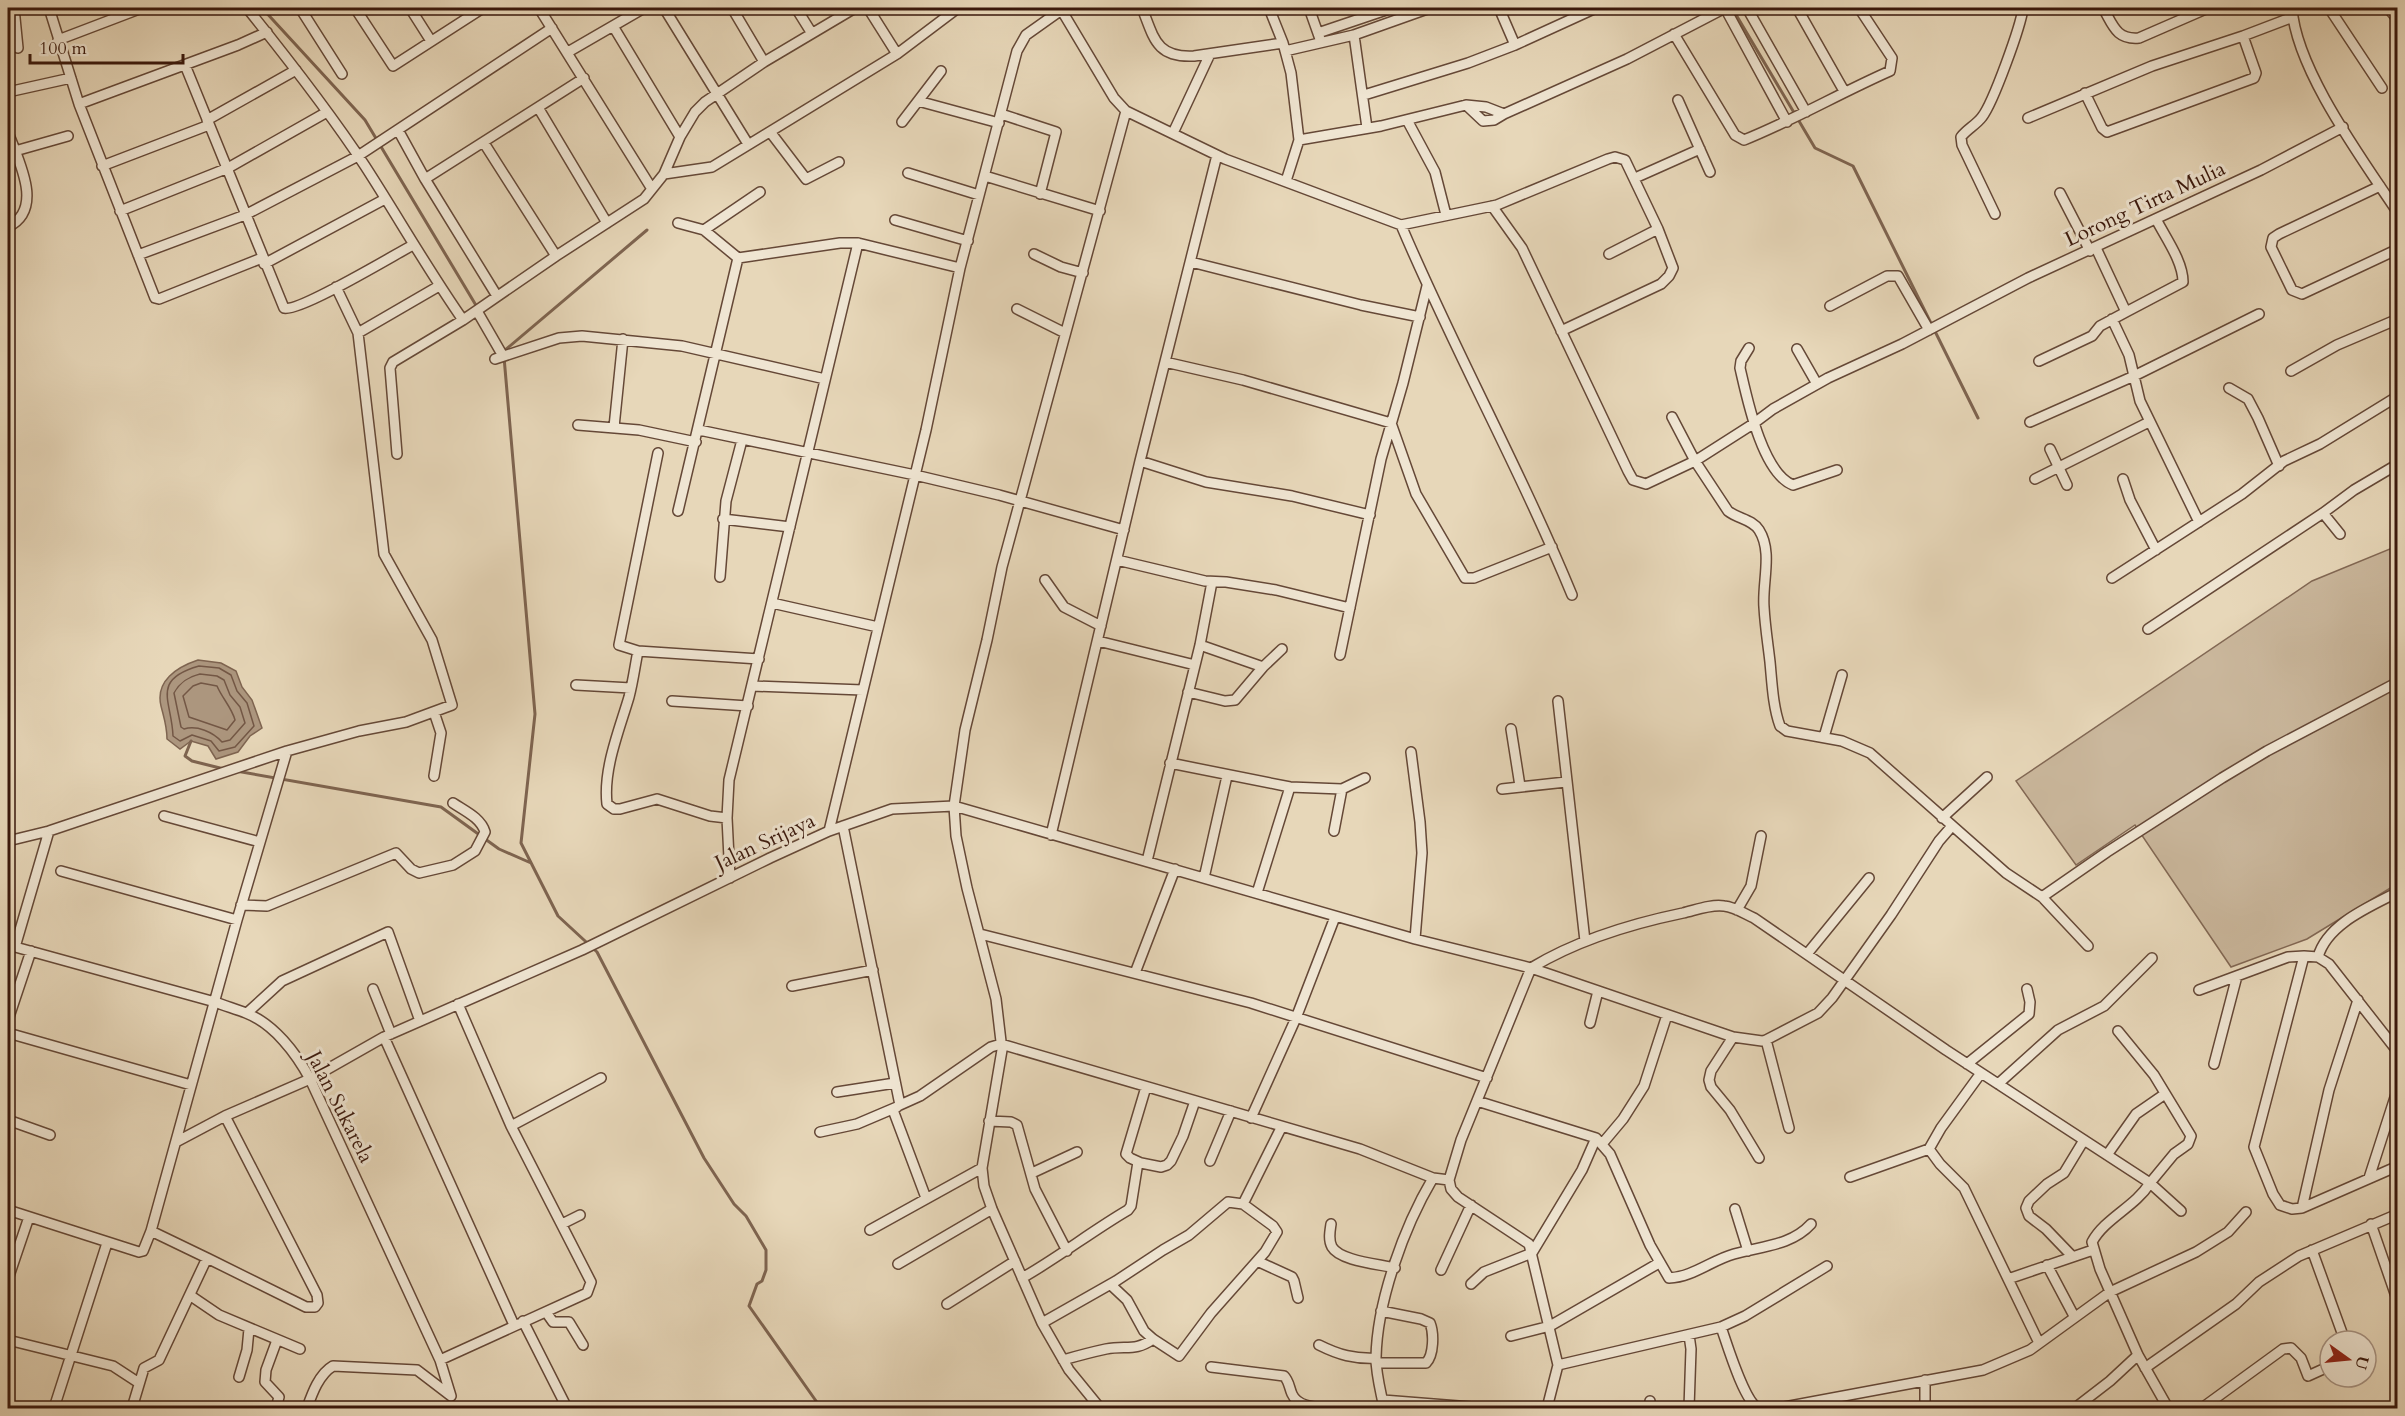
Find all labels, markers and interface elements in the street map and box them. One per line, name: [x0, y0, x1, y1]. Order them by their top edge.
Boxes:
scale bar: [30, 27, 183, 65]
text: 100 m: [39, 36, 87, 61]
street label: Lorong Tirta Mulia: [2060, 154, 2230, 254]
street label: Jalan Srijaya: [707, 806, 820, 879]
street label: Jalan Sukarela: [298, 1043, 381, 1168]
north arrow: [2318, 1329, 2378, 1389]
text: U: [2349, 1353, 2374, 1372]

